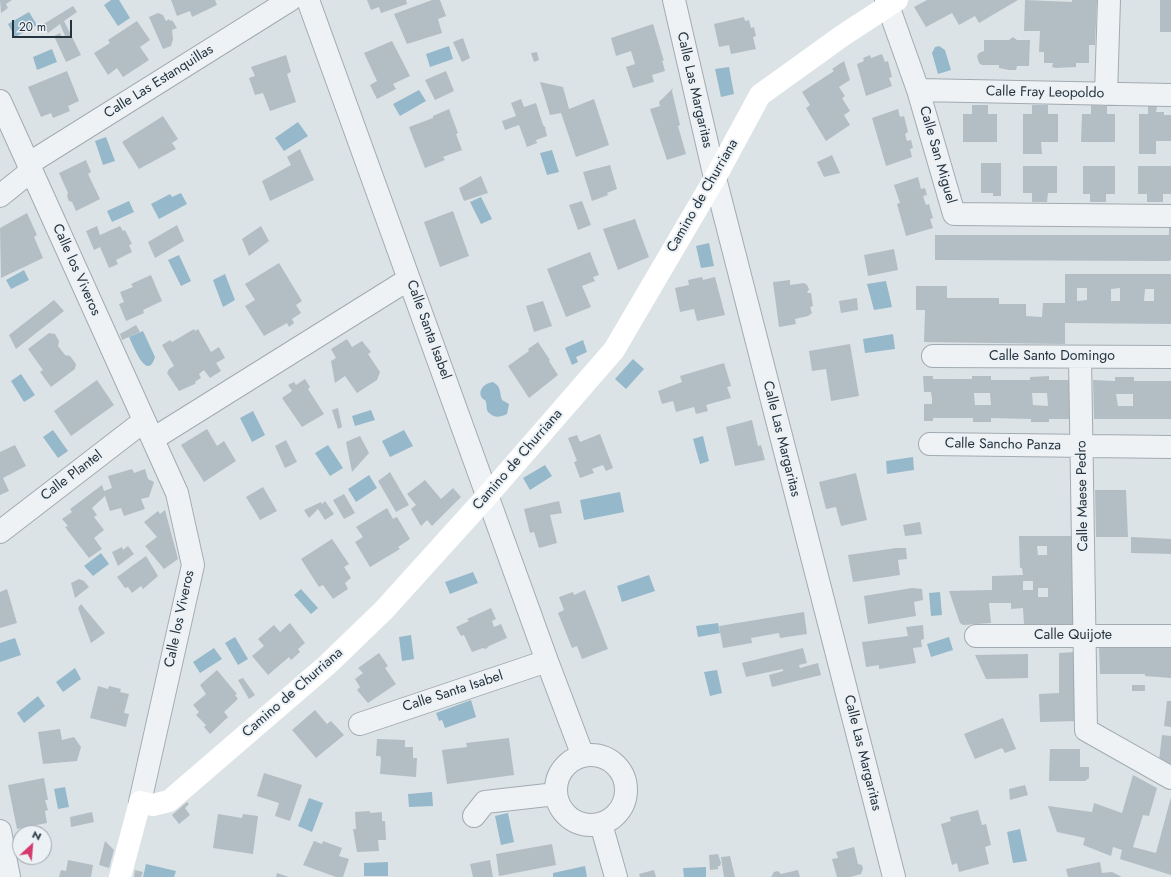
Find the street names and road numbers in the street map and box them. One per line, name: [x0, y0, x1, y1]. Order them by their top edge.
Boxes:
street label: Calle Las Margaritas: [672, 30, 716, 150]
street label: Calle Las Estanquillas: [101, 42, 217, 122]
street label: Calle Fray Leopoldo: [986, 84, 1104, 102]
street label: Calle San Miguel: [915, 104, 959, 206]
street label: Camino de Churriana: [664, 136, 742, 256]
street label: Calle los Viveros: [48, 221, 104, 319]
street label: Calle Santa Isabel: [402, 278, 454, 382]
street label: Calle Santo Domingo: [989, 349, 1115, 365]
street label: Calle Las Margaritas: [759, 379, 803, 499]
street label: Camino de Churriana: [470, 406, 566, 514]
street label: Calle Sancho Panza: [945, 436, 1061, 454]
street label: Calle Maese Pedro: [1074, 440, 1092, 552]
street label: Calle Plantel: [38, 447, 106, 505]
street label: Calle los Viveros: [162, 569, 198, 669]
street label: Calle Quijote: [1034, 628, 1112, 644]
street label: Camino de Churriana: [239, 645, 347, 741]
street label: Calle Santa Isabel: [401, 668, 505, 716]
street label: Calle Las Margaritas: [840, 693, 884, 813]

